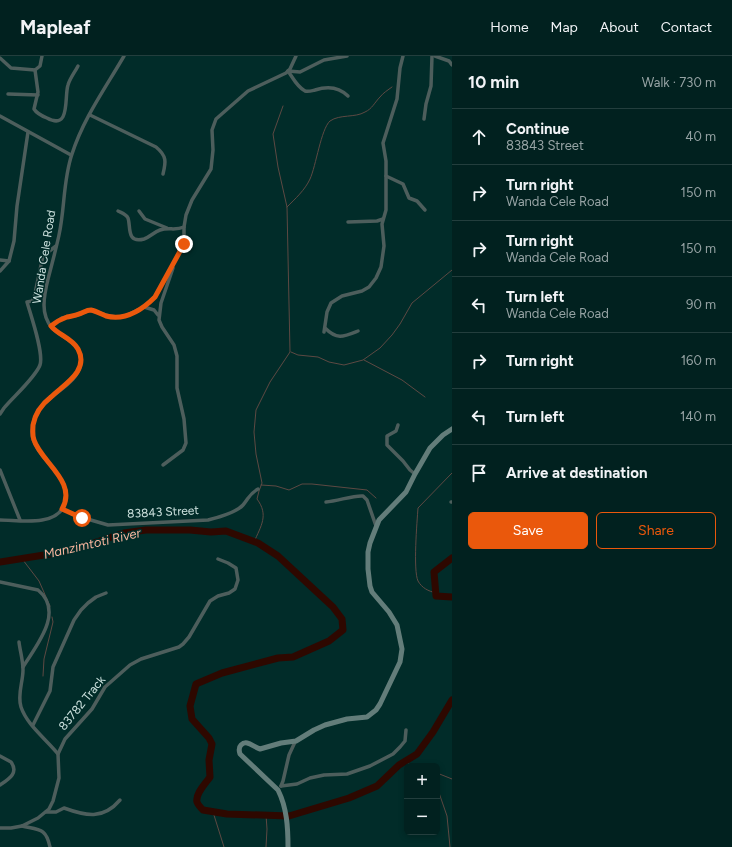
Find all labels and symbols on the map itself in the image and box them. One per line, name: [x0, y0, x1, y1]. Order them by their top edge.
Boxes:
street label: Wanda Cele Road: [30, 209, 58, 305]
route end: [175, 235, 193, 253]
street label: 83843 Street: [127, 503, 200, 521]
route start: [73, 509, 91, 527]
water label: Manzimtoti River: [42, 525, 143, 562]
street label: 83782 Track: [56, 673, 108, 733]

